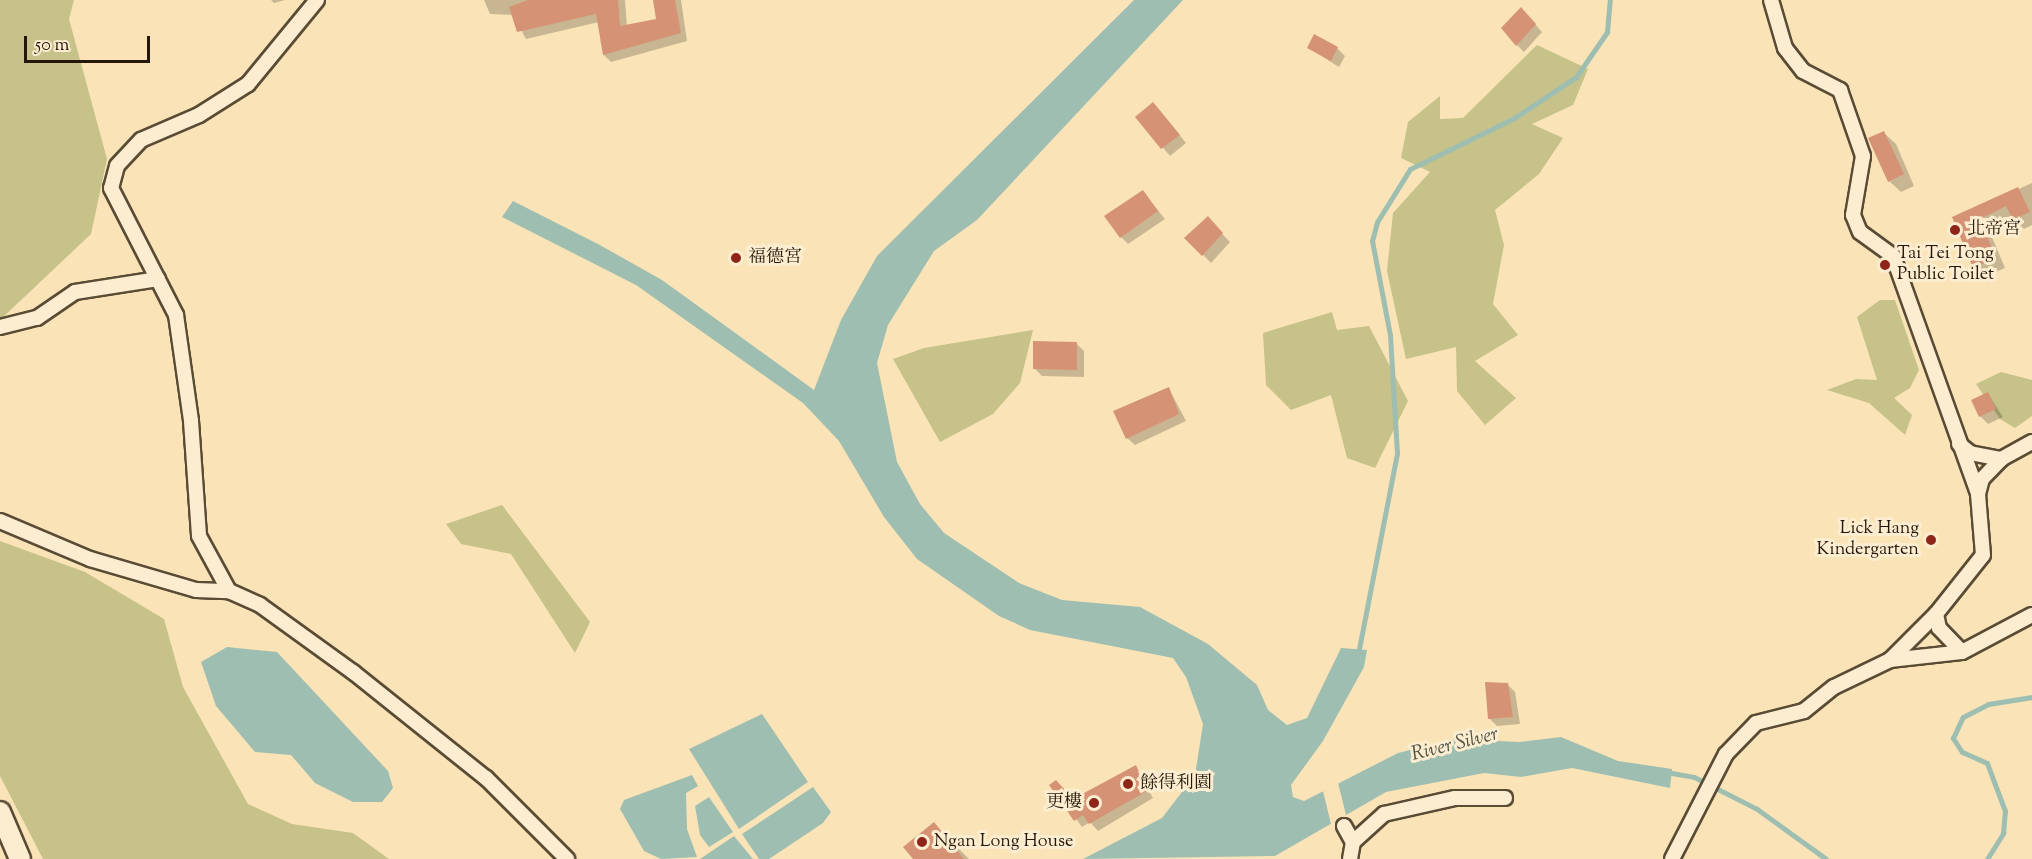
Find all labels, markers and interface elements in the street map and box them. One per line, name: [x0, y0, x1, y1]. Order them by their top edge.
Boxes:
scale bar: [27, 24, 153, 62]
text: 50 m: [35, 33, 69, 59]
place label: 北帝宮: [1967, 219, 2021, 241]
marker: 北帝宮: [1948, 223, 1962, 237]
place label: Tai Tei Tong Public Toilet: [1897, 244, 1994, 286]
place label: 福德宮: [748, 247, 802, 269]
marker: 福德宮: [729, 251, 743, 265]
marker: Tai Tei Tong Public Toilet: [1878, 258, 1892, 272]
place label: Lick Hang Kindergarten: [1817, 519, 1919, 562]
marker: Lick Hang Kindergarten: [1924, 533, 1938, 547]
water label: River Silver: [1409, 723, 1501, 767]
place label: 餘得利園: [1140, 773, 1212, 795]
marker: 餘得利園: [1121, 777, 1135, 791]
place label: 更樓: [1046, 792, 1082, 814]
marker: 更樓: [1087, 796, 1101, 810]
place label: Ngan Long House: [934, 831, 1073, 853]
marker: Ngan Long House: [915, 835, 929, 849]

